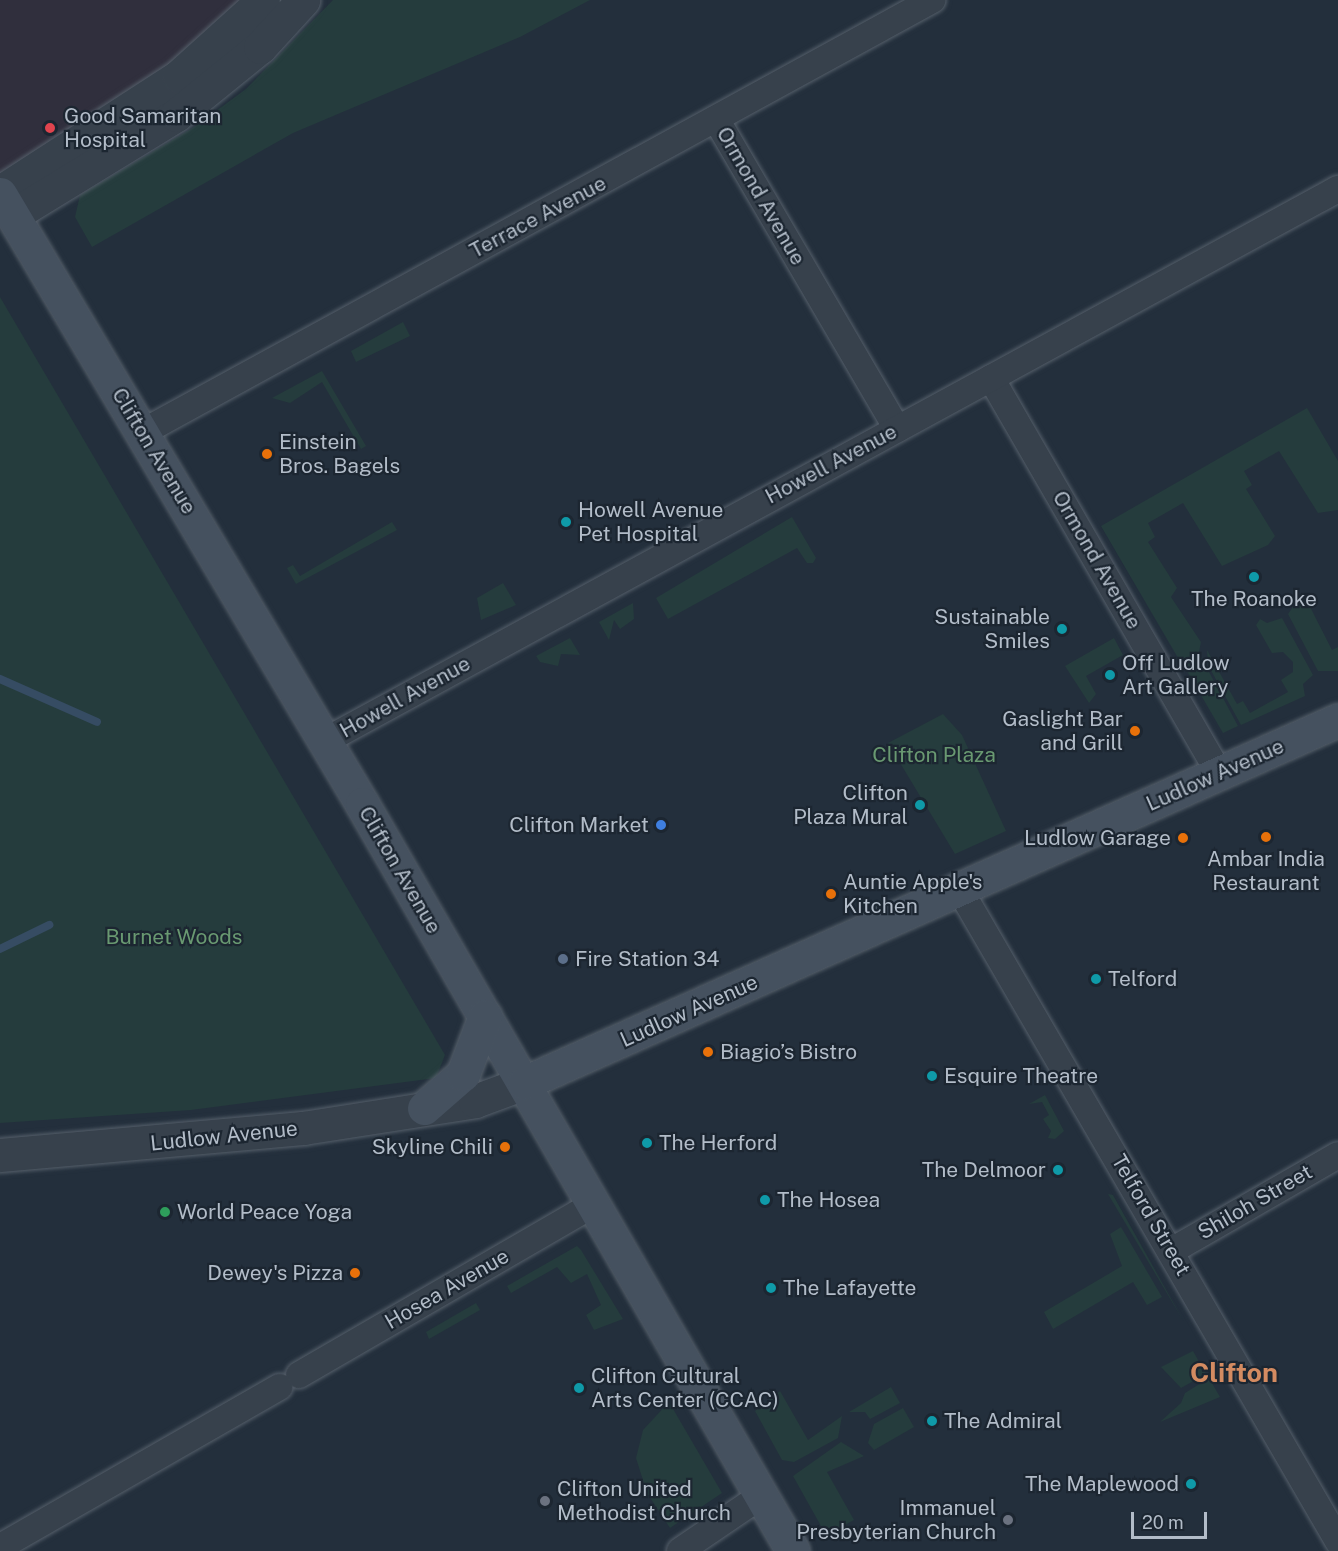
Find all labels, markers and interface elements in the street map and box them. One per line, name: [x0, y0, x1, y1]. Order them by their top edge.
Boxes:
place label: Good Samaritan Hospital: [64, 103, 221, 153]
marker: Good Samaritan Hospital: [41, 119, 59, 137]
street label: Ormond Avenue: [711, 122, 811, 270]
street label: Terrace Avenue: [465, 170, 611, 264]
street label: Clifton Avenue: [106, 383, 202, 519]
street label: Howell Avenue: [761, 419, 901, 509]
place label: Einstein Bros. Bagels: [279, 429, 400, 479]
marker: Einstein Bros. Bagels: [260, 447, 274, 461]
street label: Ormond Avenue: [1047, 486, 1147, 634]
place label: Howell Avenue Pet Hospital: [578, 497, 723, 547]
marker: Howell Avenue Pet Hospital: [559, 515, 573, 529]
marker: The Roanoke: [1247, 570, 1261, 584]
place label: The Roanoke: [1191, 586, 1317, 612]
place label: Sustainable Smiles: [934, 604, 1050, 654]
marker: Sustainable Smiles: [1055, 622, 1069, 636]
place label: Off Ludlow Art Gallery: [1122, 650, 1230, 700]
street label: Howell Avenue: [335, 651, 475, 743]
marker: Off Ludlow Art Gallery: [1103, 668, 1117, 682]
place label: Gaslight Bar and Grill: [1002, 706, 1123, 756]
marker: Gaslight Bar and Grill: [1128, 724, 1142, 738]
street label: Ludlow Avenue: [1142, 733, 1288, 817]
park label: Clifton Plaza: [872, 742, 996, 768]
place label: Clifton Plaza Mural: [793, 780, 908, 830]
marker: Clifton Plaza Mural: [913, 798, 927, 812]
street label: Clifton Avenue: [353, 802, 447, 938]
place label: Clifton Market: [509, 812, 649, 838]
marker: Clifton Market: [654, 818, 668, 832]
place label: Ludlow Garage: [1024, 825, 1171, 851]
marker: Ambar India Restaurant: [1259, 830, 1273, 844]
marker: Ludlow Garage: [1176, 831, 1190, 845]
place label: Ambar India Restaurant: [1207, 846, 1325, 896]
place label: Auntie Apple's Kitchen: [843, 869, 983, 919]
marker: Auntie Apple's Kitchen: [824, 887, 838, 901]
park label: Burnet Woods: [105, 924, 243, 950]
place label: Fire Station 34: [575, 946, 720, 972]
marker: Fire Station 34: [556, 952, 570, 966]
place label: Telford: [1108, 966, 1177, 992]
street label: Ludlow Avenue: [616, 969, 762, 1053]
marker: Telford: [1089, 972, 1103, 986]
place label: Biagio’s Bistro: [720, 1039, 857, 1065]
marker: Biagio’s Bistro: [701, 1045, 715, 1059]
place label: Esquire Theatre: [944, 1063, 1098, 1089]
marker: Esquire Theatre: [925, 1069, 939, 1083]
street label: Ludlow Avenue: [149, 1116, 299, 1156]
place label: The Herford: [659, 1130, 777, 1156]
place label: Skyline Chili: [372, 1134, 493, 1160]
marker: The Herford: [640, 1136, 654, 1150]
marker: Skyline Chili: [498, 1140, 512, 1154]
street label: Telford Street: [1106, 1150, 1196, 1280]
place label: The Delmoor: [922, 1157, 1046, 1183]
street label: Shiloh Street: [1193, 1159, 1317, 1245]
marker: The Delmoor: [1051, 1163, 1065, 1177]
place label: The Hosea: [777, 1187, 880, 1213]
marker: The Hosea: [758, 1193, 772, 1207]
place label: World Peace Yoga: [177, 1199, 352, 1225]
marker: World Peace Yoga: [158, 1205, 172, 1219]
street label: Hosea Avenue: [381, 1243, 513, 1335]
place label: Dewey's Pizza: [207, 1260, 343, 1286]
marker: Dewey's Pizza: [348, 1266, 362, 1280]
place label: The Lafayette: [783, 1275, 917, 1301]
marker: The Lafayette: [764, 1281, 778, 1295]
district label: Clifton: [1190, 1357, 1278, 1389]
place label: Clifton Cultural Arts Center (CCAC): [591, 1363, 779, 1413]
marker: Clifton Cultural Arts Center (CCAC): [572, 1381, 586, 1395]
place label: The Admiral: [944, 1408, 1062, 1434]
marker: The Admiral: [925, 1414, 939, 1428]
place label: The Maplewood: [1025, 1471, 1179, 1497]
place label: Clifton United Methodist Church: [557, 1476, 731, 1526]
marker: The Maplewood: [1184, 1477, 1198, 1491]
marker: Clifton United Methodist Church: [538, 1494, 552, 1508]
place label: Immanuel Presbyterian Church: [796, 1495, 996, 1545]
scale bar: [1134, 1500, 1210, 1538]
text: 20 m: [1142, 1512, 1184, 1533]
marker: Immanuel Presbyterian Church: [1001, 1513, 1015, 1527]

